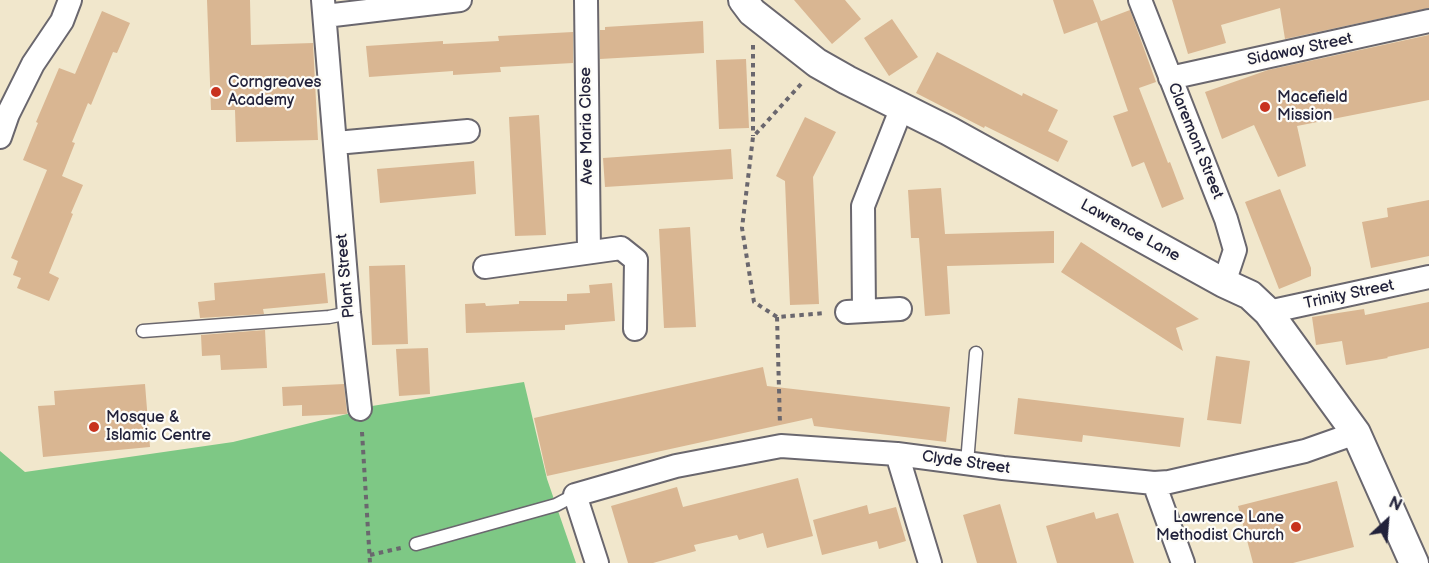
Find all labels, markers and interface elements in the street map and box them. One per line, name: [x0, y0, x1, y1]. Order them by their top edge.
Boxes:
street label: Sidaway Street: [1246, 30, 1354, 70]
street label: Ave Maria Close: [576, 67, 598, 185]
place label: Corngreaves Academy: [228, 73, 321, 111]
street label: Claremont Street: [1163, 80, 1227, 202]
marker: Corngreaves Academy: [209, 85, 223, 99]
place label: Macefield Mission: [1277, 88, 1348, 126]
marker: Macefield Mission: [1258, 100, 1272, 114]
street label: Lawrence Lane: [1077, 196, 1183, 266]
street label: Plant Street: [333, 233, 359, 319]
street label: Trinity Street: [1302, 276, 1396, 314]
place label: Mosque & Islamic Centre: [106, 408, 211, 446]
marker: Mosque & Islamic Centre: [87, 420, 101, 434]
street label: Clyde Street: [921, 447, 1011, 479]
north arrow: [1357, 491, 1417, 551]
text: N: [1386, 493, 1405, 516]
place label: Lawrence Lane Methodist Church: [1156, 508, 1284, 546]
marker: Lawrence Lane Methodist Church: [1289, 520, 1303, 534]

